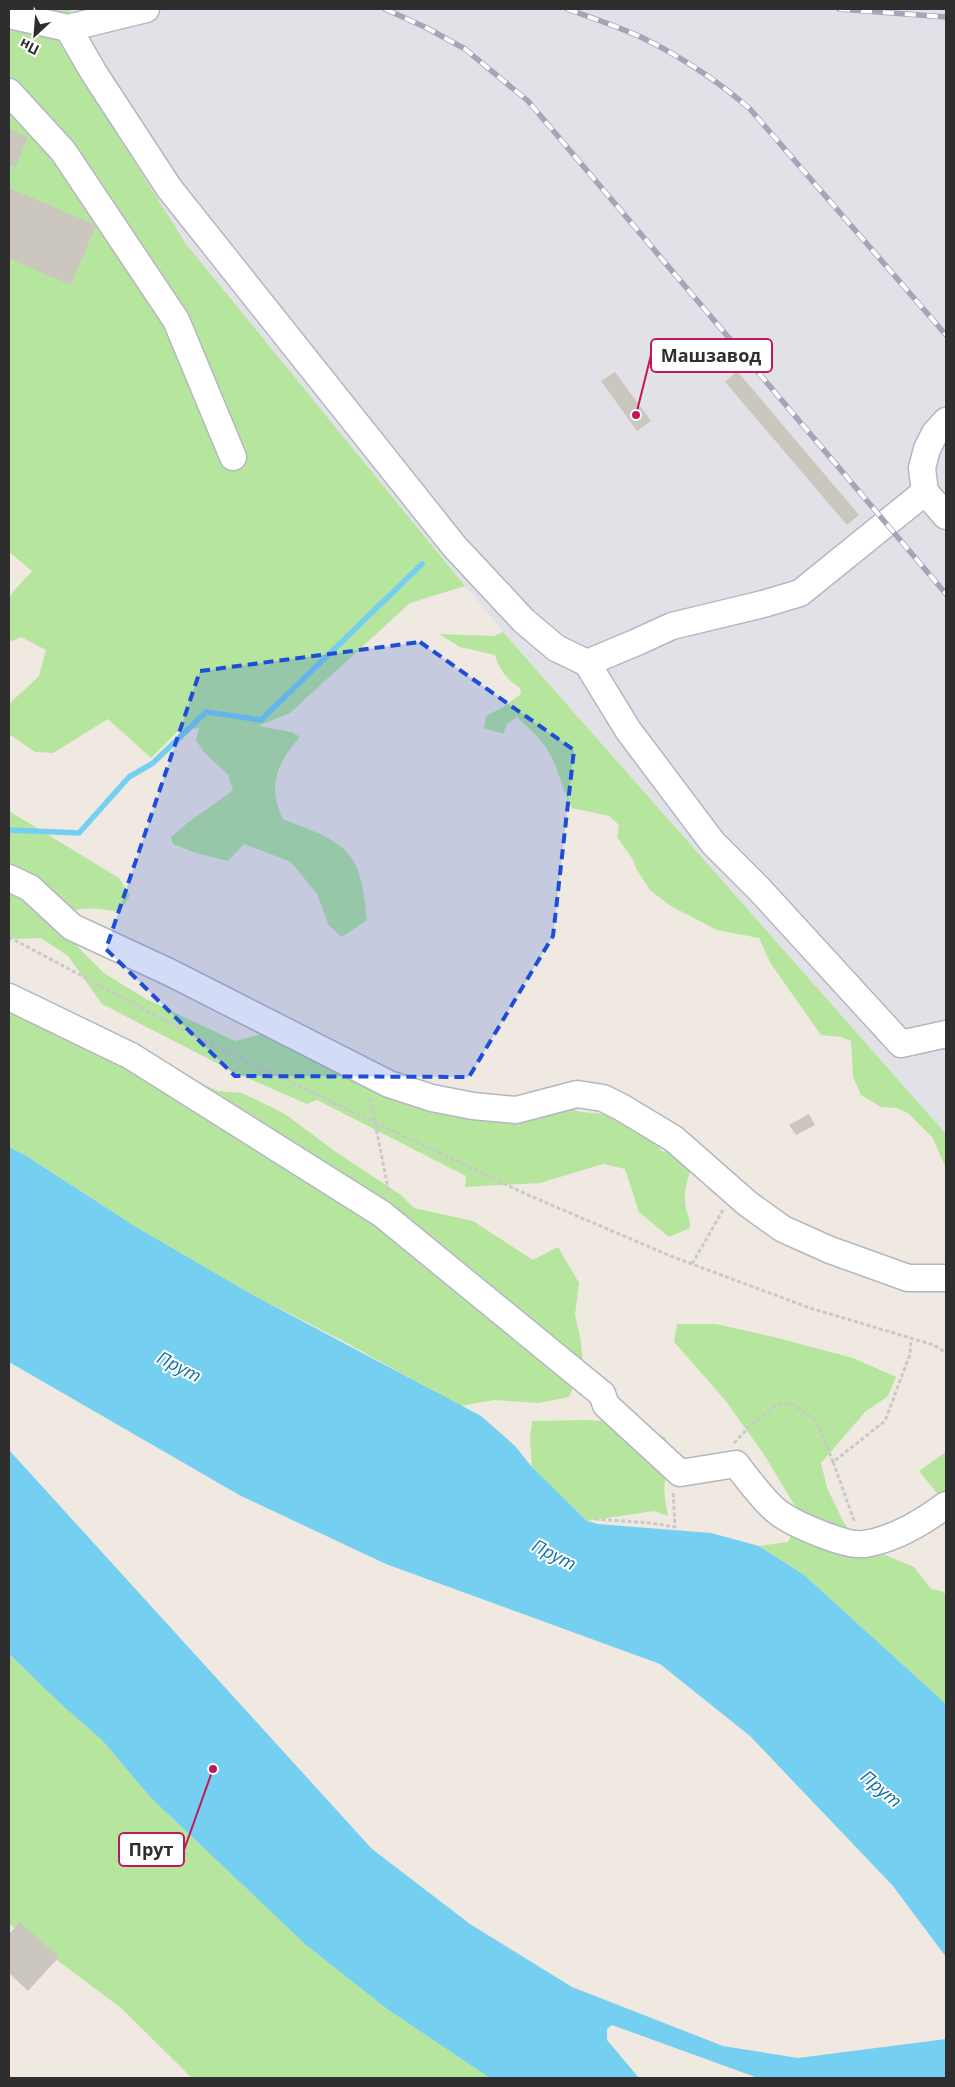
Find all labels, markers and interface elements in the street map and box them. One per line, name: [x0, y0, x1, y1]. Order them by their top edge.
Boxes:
north arrow: [10, 10, 60, 60]
text: Пн: [16, 34, 42, 60]
callout: Машзавод: [651, 339, 772, 372]
text: Машзавод: [661, 343, 761, 367]
water label: Прут: [153, 1345, 206, 1387]
water label: Прут: [528, 1533, 581, 1575]
water label: Прут: [856, 1764, 907, 1812]
callout: Прут: [119, 1833, 184, 1866]
text: Прут: [129, 1837, 174, 1861]

